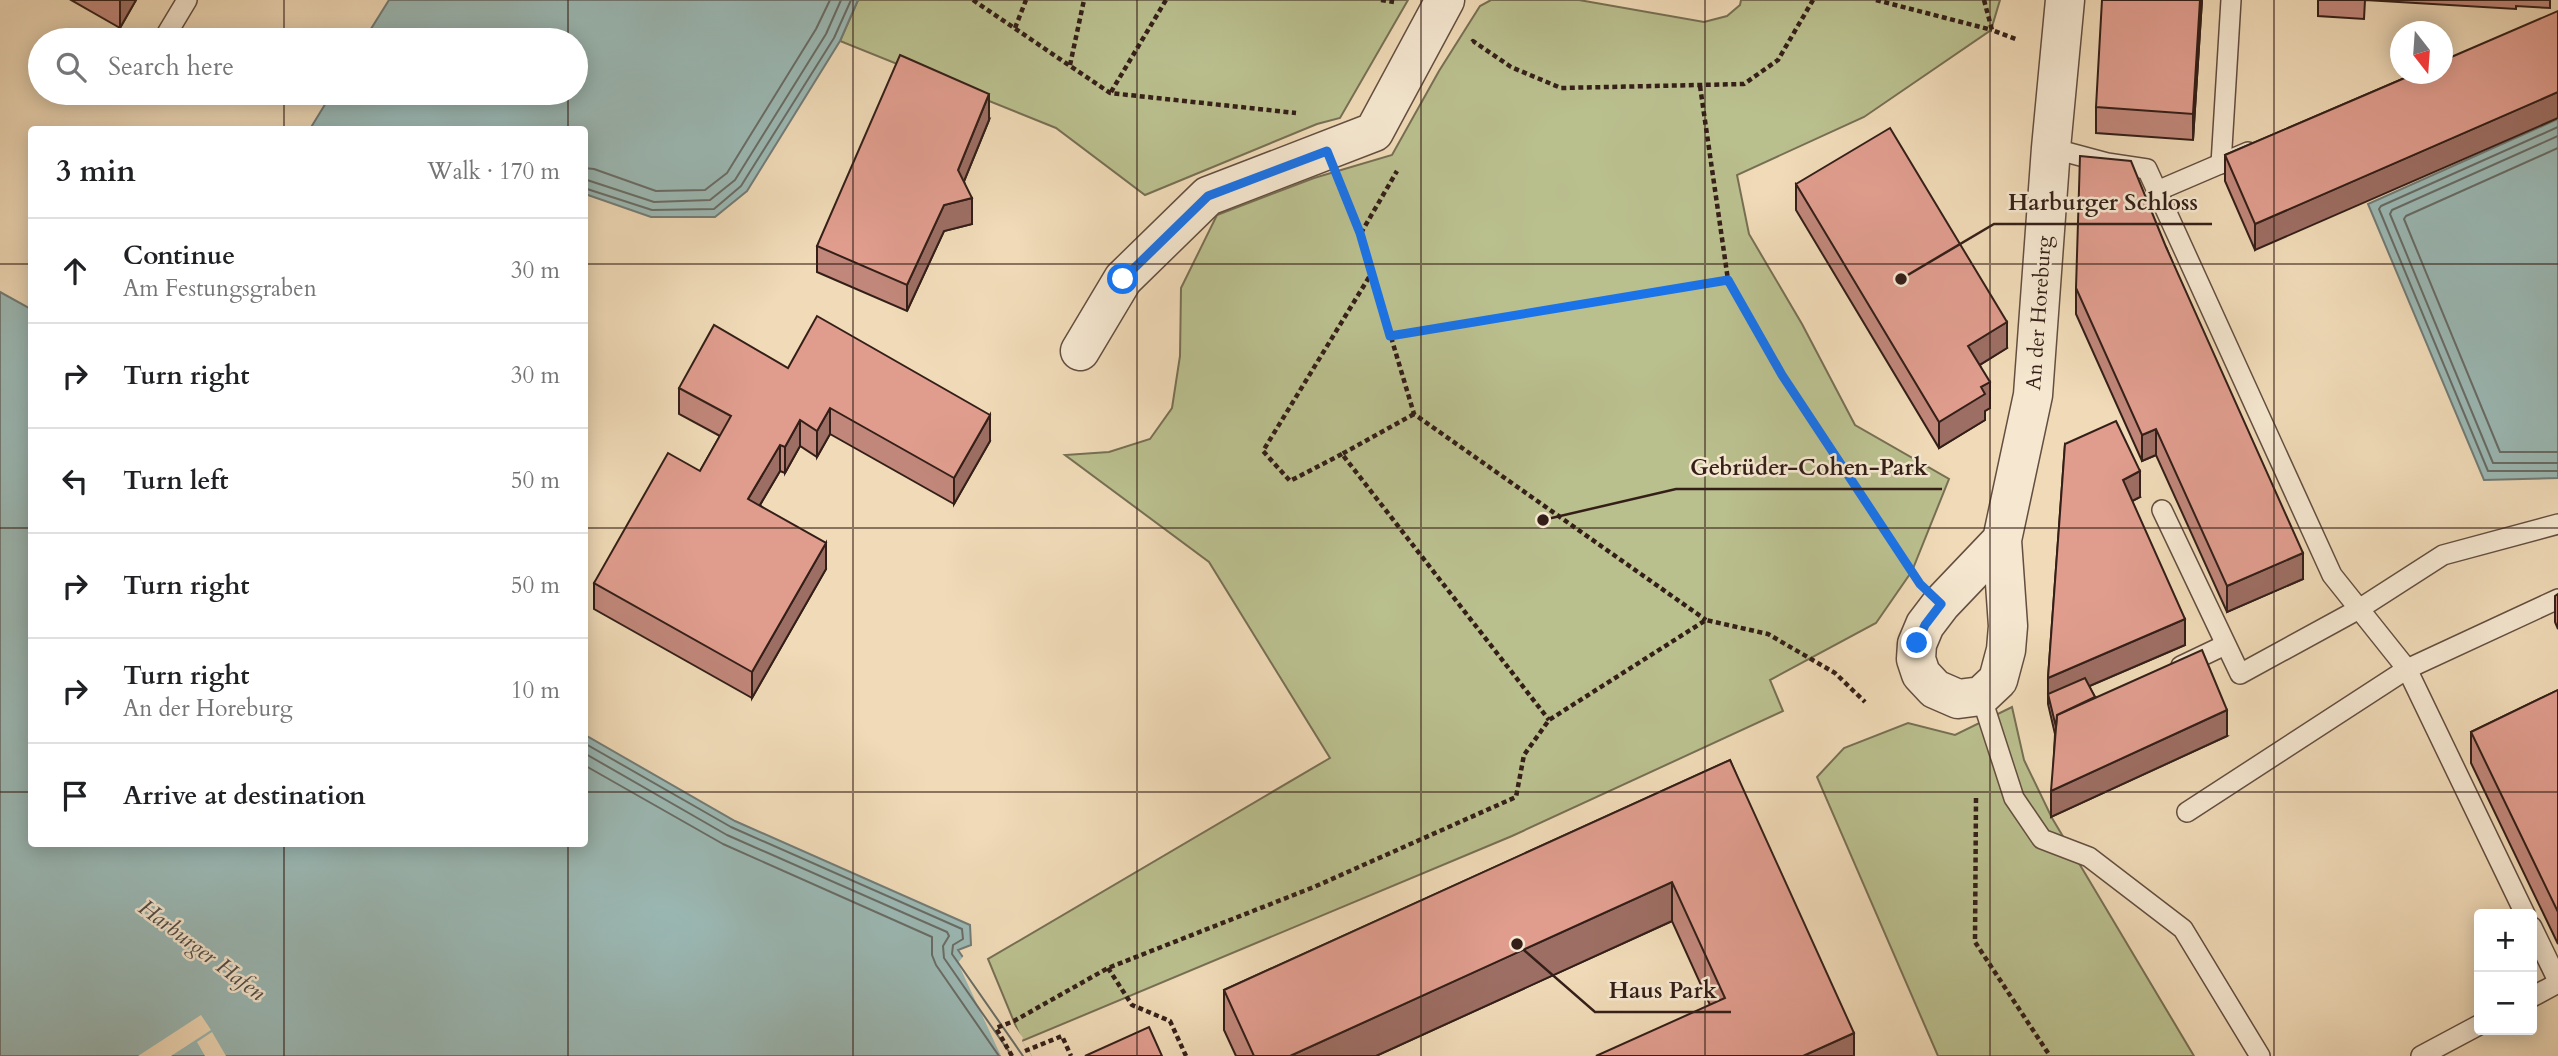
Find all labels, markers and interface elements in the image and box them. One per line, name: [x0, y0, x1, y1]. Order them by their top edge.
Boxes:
north arrow: [2390, 21, 2453, 84]
search box: [28, 28, 588, 105]
icon: search: [52, 48, 90, 86]
text: Search here: [108, 49, 234, 84]
text: 3 min: [56, 151, 136, 192]
text: Walk · 170 m: [427, 156, 560, 187]
callout: Harburger Schloss: [1994, 180, 2212, 224]
text: Harburger Schloss: [2008, 187, 2198, 218]
street label: An der Horeburg: [2019, 235, 2059, 391]
text: Continue: [123, 238, 235, 273]
icon: ahead: [56, 252, 94, 290]
text: 30 m: [511, 255, 560, 286]
route start: [1107, 263, 1138, 294]
text: Am Festungsgraben: [123, 273, 317, 304]
icon: right: [56, 357, 94, 395]
text: Turn right: [123, 358, 250, 393]
text: 30 m: [511, 360, 560, 391]
callout: Gebrüder-Cohen-Park: [1676, 445, 1942, 489]
text: Gebrüder-Cohen-Park: [1690, 452, 1929, 483]
icon: left: [56, 462, 94, 500]
text: Turn left: [123, 463, 228, 498]
text: 50 m: [511, 465, 560, 496]
icon: right: [56, 567, 94, 605]
text: Turn right: [123, 568, 250, 603]
text: 50 m: [511, 570, 560, 601]
route end: [1901, 627, 1932, 658]
text: Turn right: [123, 658, 250, 693]
icon: right: [56, 672, 94, 710]
text: 10 m: [511, 675, 560, 706]
text: An der Horeburg: [123, 693, 293, 724]
icon: arrive: [56, 777, 94, 815]
text: Arrive at destination: [123, 778, 366, 813]
water label: Harburger Hafen: [132, 892, 272, 1008]
map controls: [2474, 909, 2537, 1035]
button: +: [2474, 909, 2537, 972]
callout: Haus Park: [1595, 968, 1731, 1012]
button: −: [2474, 972, 2537, 1035]
text: Haus Park: [1609, 975, 1718, 1006]

